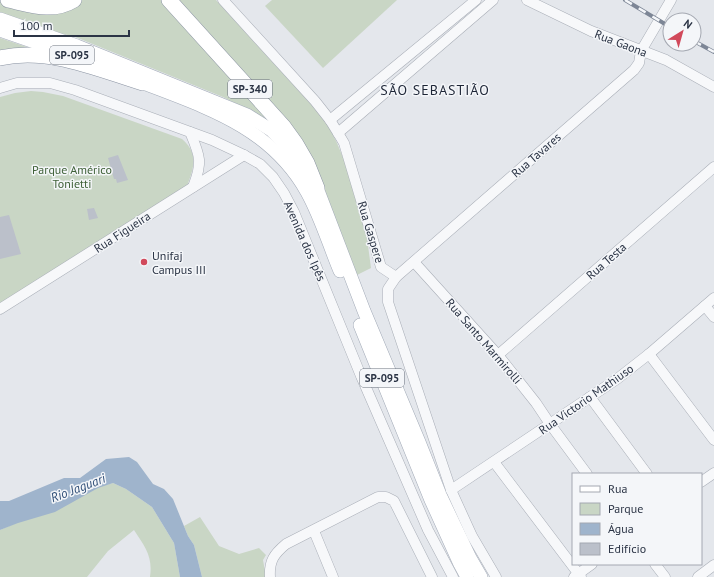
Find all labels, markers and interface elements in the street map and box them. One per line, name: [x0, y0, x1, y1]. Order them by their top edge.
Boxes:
scale bar: [14, 12, 129, 38]
north arrow: [662, 12, 702, 52]
text: N: [681, 16, 695, 32]
text: 100 m: [20, 18, 53, 33]
street label: Rua Gaona: [593, 26, 649, 60]
road number: SP-095: [50, 46, 94, 64]
road number: SP-340: [228, 80, 272, 98]
district label: SÃO SEBASTIÃO: [380, 81, 490, 99]
street label: Rua Tavares: [508, 129, 564, 181]
park label: Parque Américo Tonietti: [32, 162, 112, 191]
street label: Avenida dos Ipês: [281, 199, 329, 283]
street label: Rua Gaspere: [355, 199, 387, 265]
street label: Rua Figueira: [91, 208, 153, 256]
street label: Rua Testa: [583, 239, 629, 283]
place label: Unifaj Campus III: [152, 248, 206, 277]
marker: Unifaj Campus III: [139, 257, 149, 267]
street label: Rua Santo Marmirolli: [443, 295, 525, 387]
street label: Rua Victorio Mathiuso: [536, 361, 636, 437]
road number: SP-095: [360, 369, 404, 387]
water label: Rio Jaguari: [48, 470, 109, 506]
legend: [572, 473, 702, 565]
text: Rua: [608, 481, 627, 496]
text: Parque: [608, 501, 643, 516]
text: Água: [608, 521, 634, 536]
text: Edifício: [608, 541, 646, 556]

